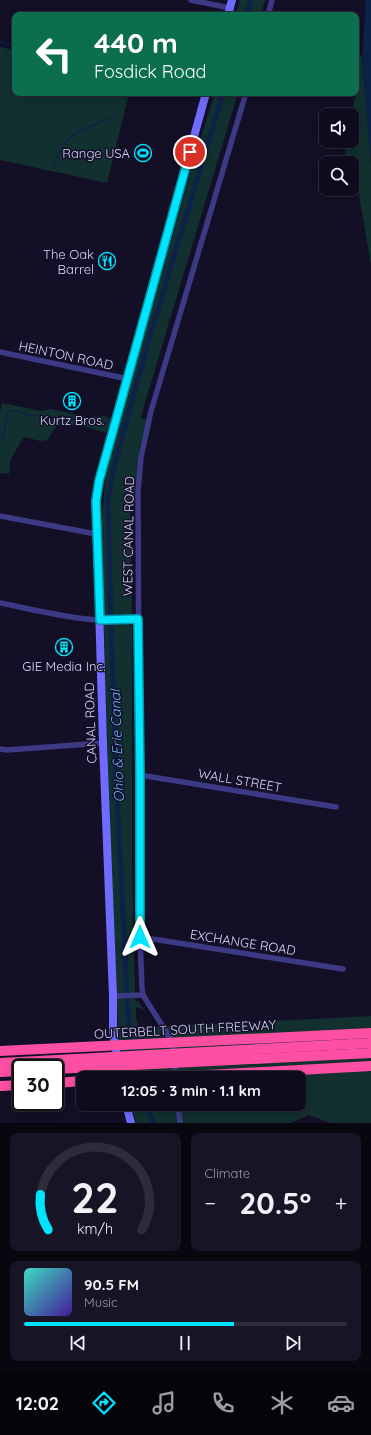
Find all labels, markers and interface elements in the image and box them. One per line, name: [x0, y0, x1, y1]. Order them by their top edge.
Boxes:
text: 440 m: [94, 25, 178, 60]
icon: left: [28, 28, 80, 80]
text: Fosdick Road: [94, 60, 207, 83]
map controls: [319, 108, 359, 196]
button: sound: [319, 108, 359, 148]
pin: [173, 135, 207, 169]
icon: arrive: [179, 141, 201, 163]
sports icon: Range USA: [133, 143, 153, 163]
place label: Range USA: [62, 145, 131, 161]
button: search: [319, 156, 359, 196]
place label: The Oak Barrel: [43, 246, 94, 277]
restaurant icon: The Oak Barrel: [97, 251, 117, 271]
street label: HEINTON ROAD: [17, 337, 115, 373]
building icon: Kurtz Bros.: [62, 391, 82, 411]
place label: Kurtz Bros.: [40, 412, 104, 428]
street label: WEST CANAL ROAD: [119, 476, 137, 596]
building icon: GIE Media Inc.: [54, 637, 74, 657]
place label: GIE Media Inc.: [22, 658, 106, 674]
street label: CANAL ROAD: [81, 682, 99, 764]
water label: Ohio & Erie Canal: [106, 688, 128, 803]
street label: WALL STREET: [197, 765, 283, 795]
position arrow: [119, 916, 161, 958]
street label: EXCHANGE ROAD: [189, 926, 297, 958]
street label: OUTERBELT SOUTH FREEWAY: [94, 1016, 277, 1042]
speed limit sign: 30: [12, 1059, 64, 1111]
text: 12:05 · 3 min · 1.1 km: [121, 1081, 261, 1100]
text: Climate: [205, 1165, 250, 1181]
text: 22: [72, 1171, 119, 1223]
text: 20.5°: [239, 1184, 311, 1222]
text: −: [205, 1189, 216, 1217]
text: +: [335, 1189, 347, 1217]
text: km/h: [77, 1220, 113, 1238]
text: 90.5 FM: [84, 1275, 139, 1294]
text: Music: [84, 1294, 118, 1310]
icon: previous: [67, 1332, 89, 1354]
icon: pause: [174, 1332, 196, 1354]
icon: next: [282, 1332, 304, 1354]
icon: directions: [90, 1389, 118, 1417]
icon: music: [150, 1389, 178, 1417]
icon: phone: [209, 1389, 237, 1417]
icon: climate: [268, 1389, 296, 1417]
icon: car: [327, 1389, 355, 1417]
text: 12:02: [16, 1392, 59, 1415]

